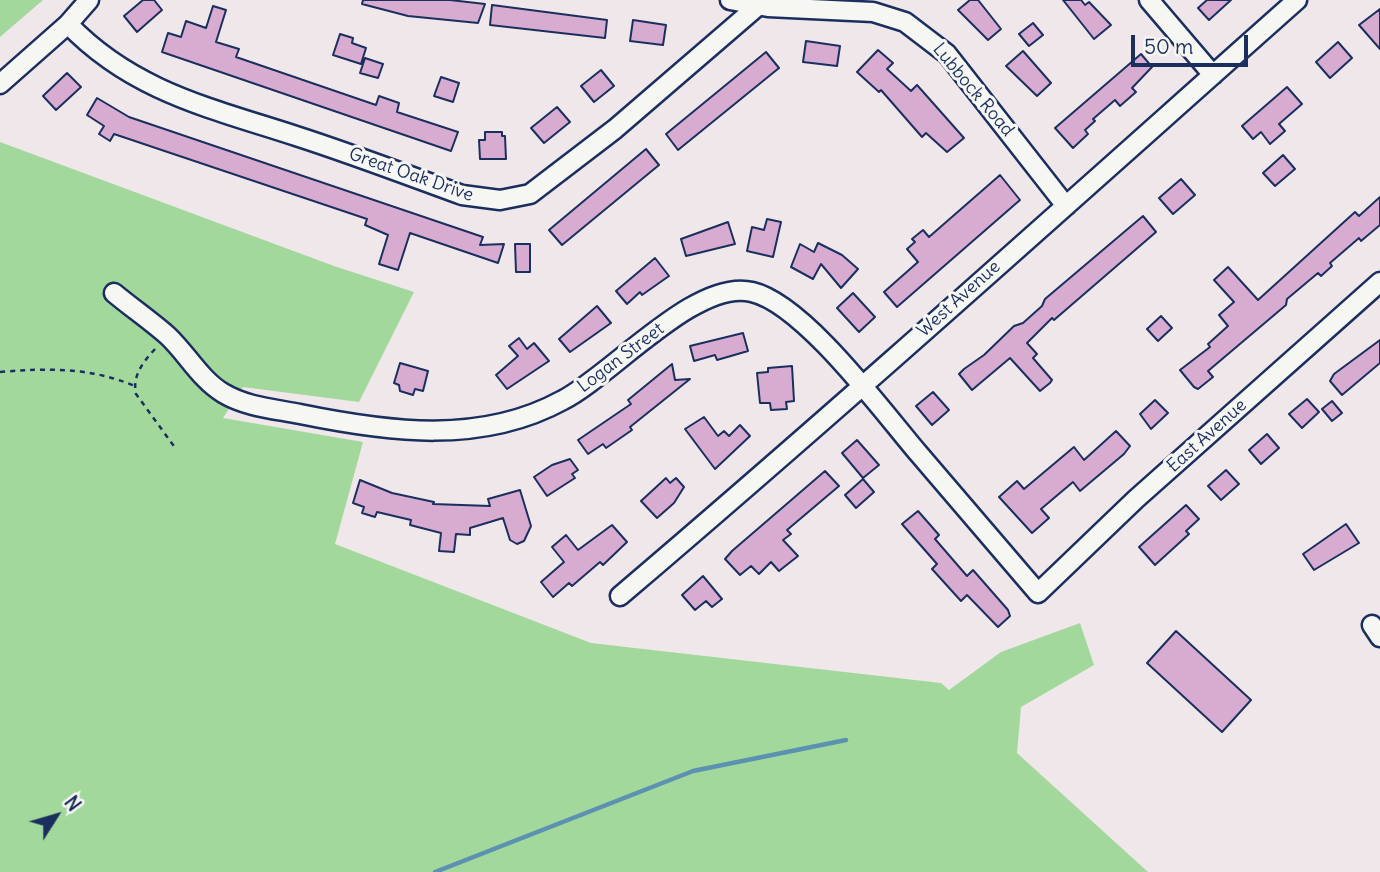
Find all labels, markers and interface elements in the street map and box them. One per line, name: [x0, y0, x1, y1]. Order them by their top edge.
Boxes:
scale bar: [1135, 21, 1252, 65]
text: 50 m: [1144, 33, 1193, 60]
street label: Lubbock Road: [928, 39, 1018, 141]
street label: Great Oak Drive: [346, 144, 476, 206]
street label: West Avenue: [913, 256, 1005, 342]
street label: Logan Street: [573, 318, 669, 398]
street label: East Avenue: [1163, 395, 1251, 477]
north arrow: [21, 781, 91, 851]
text: N: [59, 791, 86, 816]

